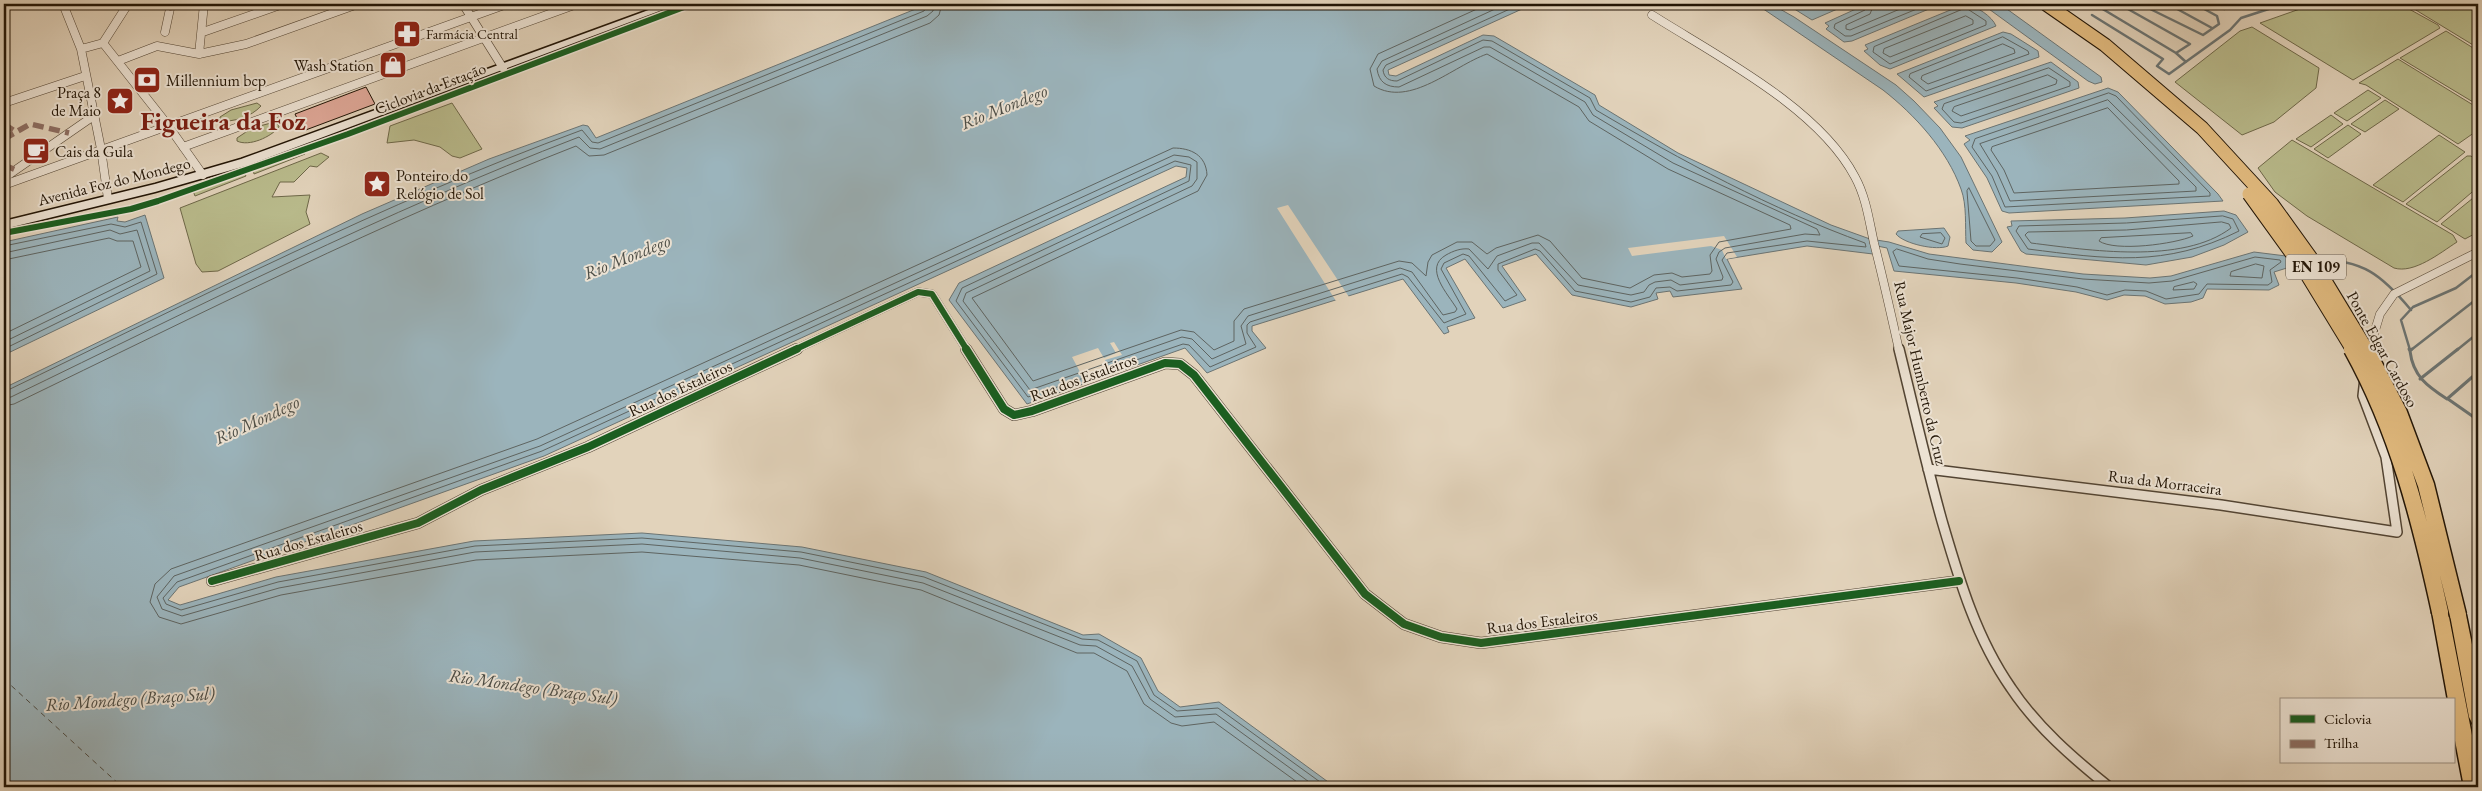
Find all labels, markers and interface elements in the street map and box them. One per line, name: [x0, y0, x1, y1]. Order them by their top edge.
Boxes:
pharmacy icon: Farmácia Central: [392, 19, 422, 49]
place label: Farmácia Central: [426, 25, 518, 43]
shop icon: Wash Station: [378, 50, 408, 80]
place label: Wash Station: [294, 55, 375, 76]
street label: Ciclovia da Estação: [371, 58, 489, 119]
bank icon: Millennium bcp: [132, 65, 162, 95]
place label: Millennium bcp: [166, 70, 266, 91]
water label: Rio Mondego: [957, 79, 1051, 135]
place label: Praça 8 de Maio: [51, 82, 101, 121]
place icon: Praça 8 de Maio: [105, 86, 135, 116]
district label: Figueira da Foz: [140, 104, 306, 138]
cafe icon: Cais da Gula: [21, 136, 51, 166]
place label: Cais da Gula: [55, 141, 134, 162]
street label: Avenida Foz do Mondego: [35, 152, 193, 211]
place label: Ponteiro do Relógio de Sol: [396, 165, 484, 204]
place icon: Ponteiro do Relógio de Sol: [362, 169, 392, 199]
water label: Rio Mondego: [580, 229, 674, 285]
road number: EN 109: [2286, 254, 2346, 280]
street label: Rua Major Humberto da Cruz: [1889, 279, 1952, 467]
street label: Ponte Edgar Cardoso: [2342, 287, 2423, 411]
street label: Rua dos Estaleiros: [1027, 348, 1139, 406]
street label: Rua dos Estaleiros: [625, 355, 735, 422]
water label: Rio Mondego: [210, 390, 304, 450]
street label: Rua da Morraceira: [2107, 465, 2224, 500]
street label: Rua dos Estaleiros: [251, 515, 365, 566]
street label: Rua dos Estaleiros: [1485, 604, 1599, 639]
water label: Rio Mondego (Braço Sul): [447, 663, 619, 711]
water label: Rio Mondego (Braço Sul): [45, 681, 216, 717]
legend: [2280, 698, 2454, 764]
text: Ciclovia: [2324, 709, 2371, 728]
text: Trilha: [2324, 733, 2359, 752]

